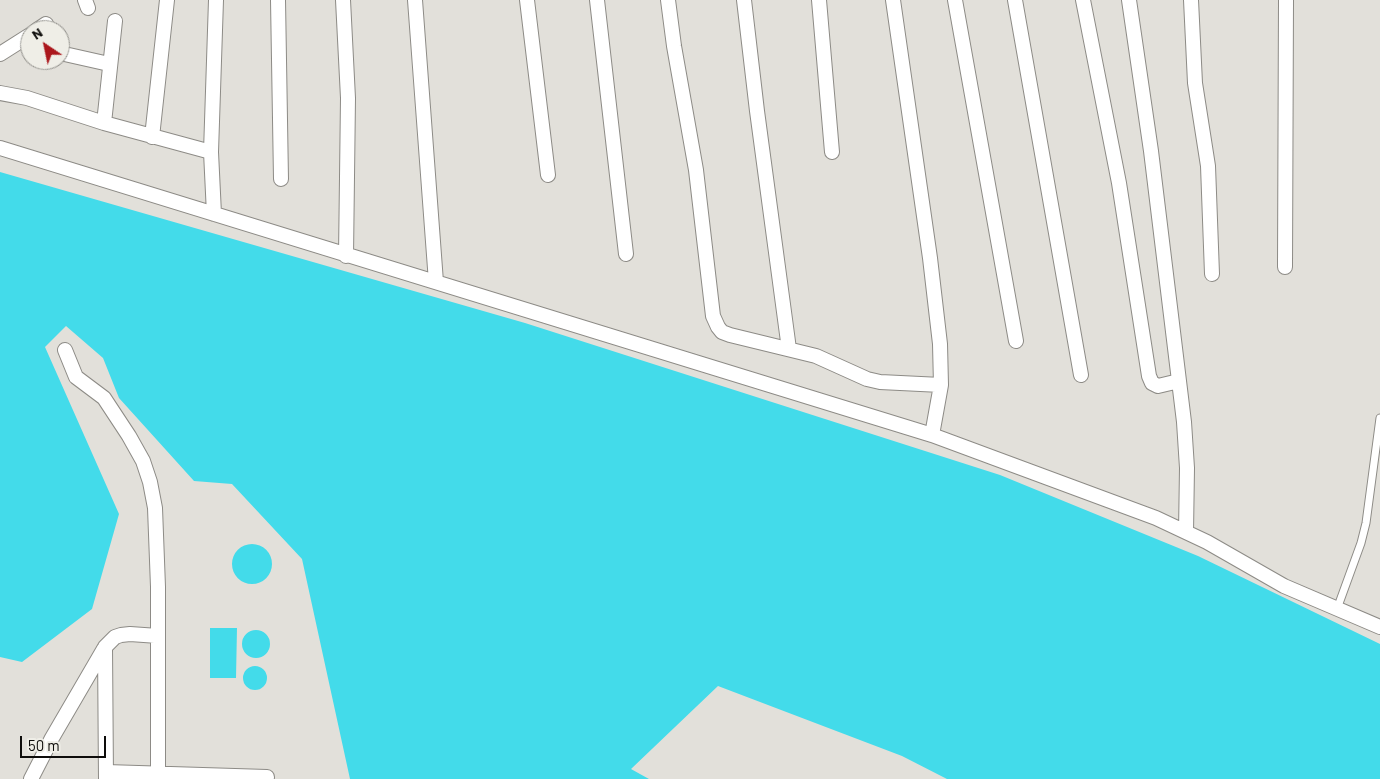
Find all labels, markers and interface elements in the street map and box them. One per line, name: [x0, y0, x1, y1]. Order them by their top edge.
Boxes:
north arrow: [20, 20, 70, 70]
text: N: [28, 23, 46, 43]
scale bar: [22, 726, 109, 758]
text: 50 m: [28, 736, 60, 754]

